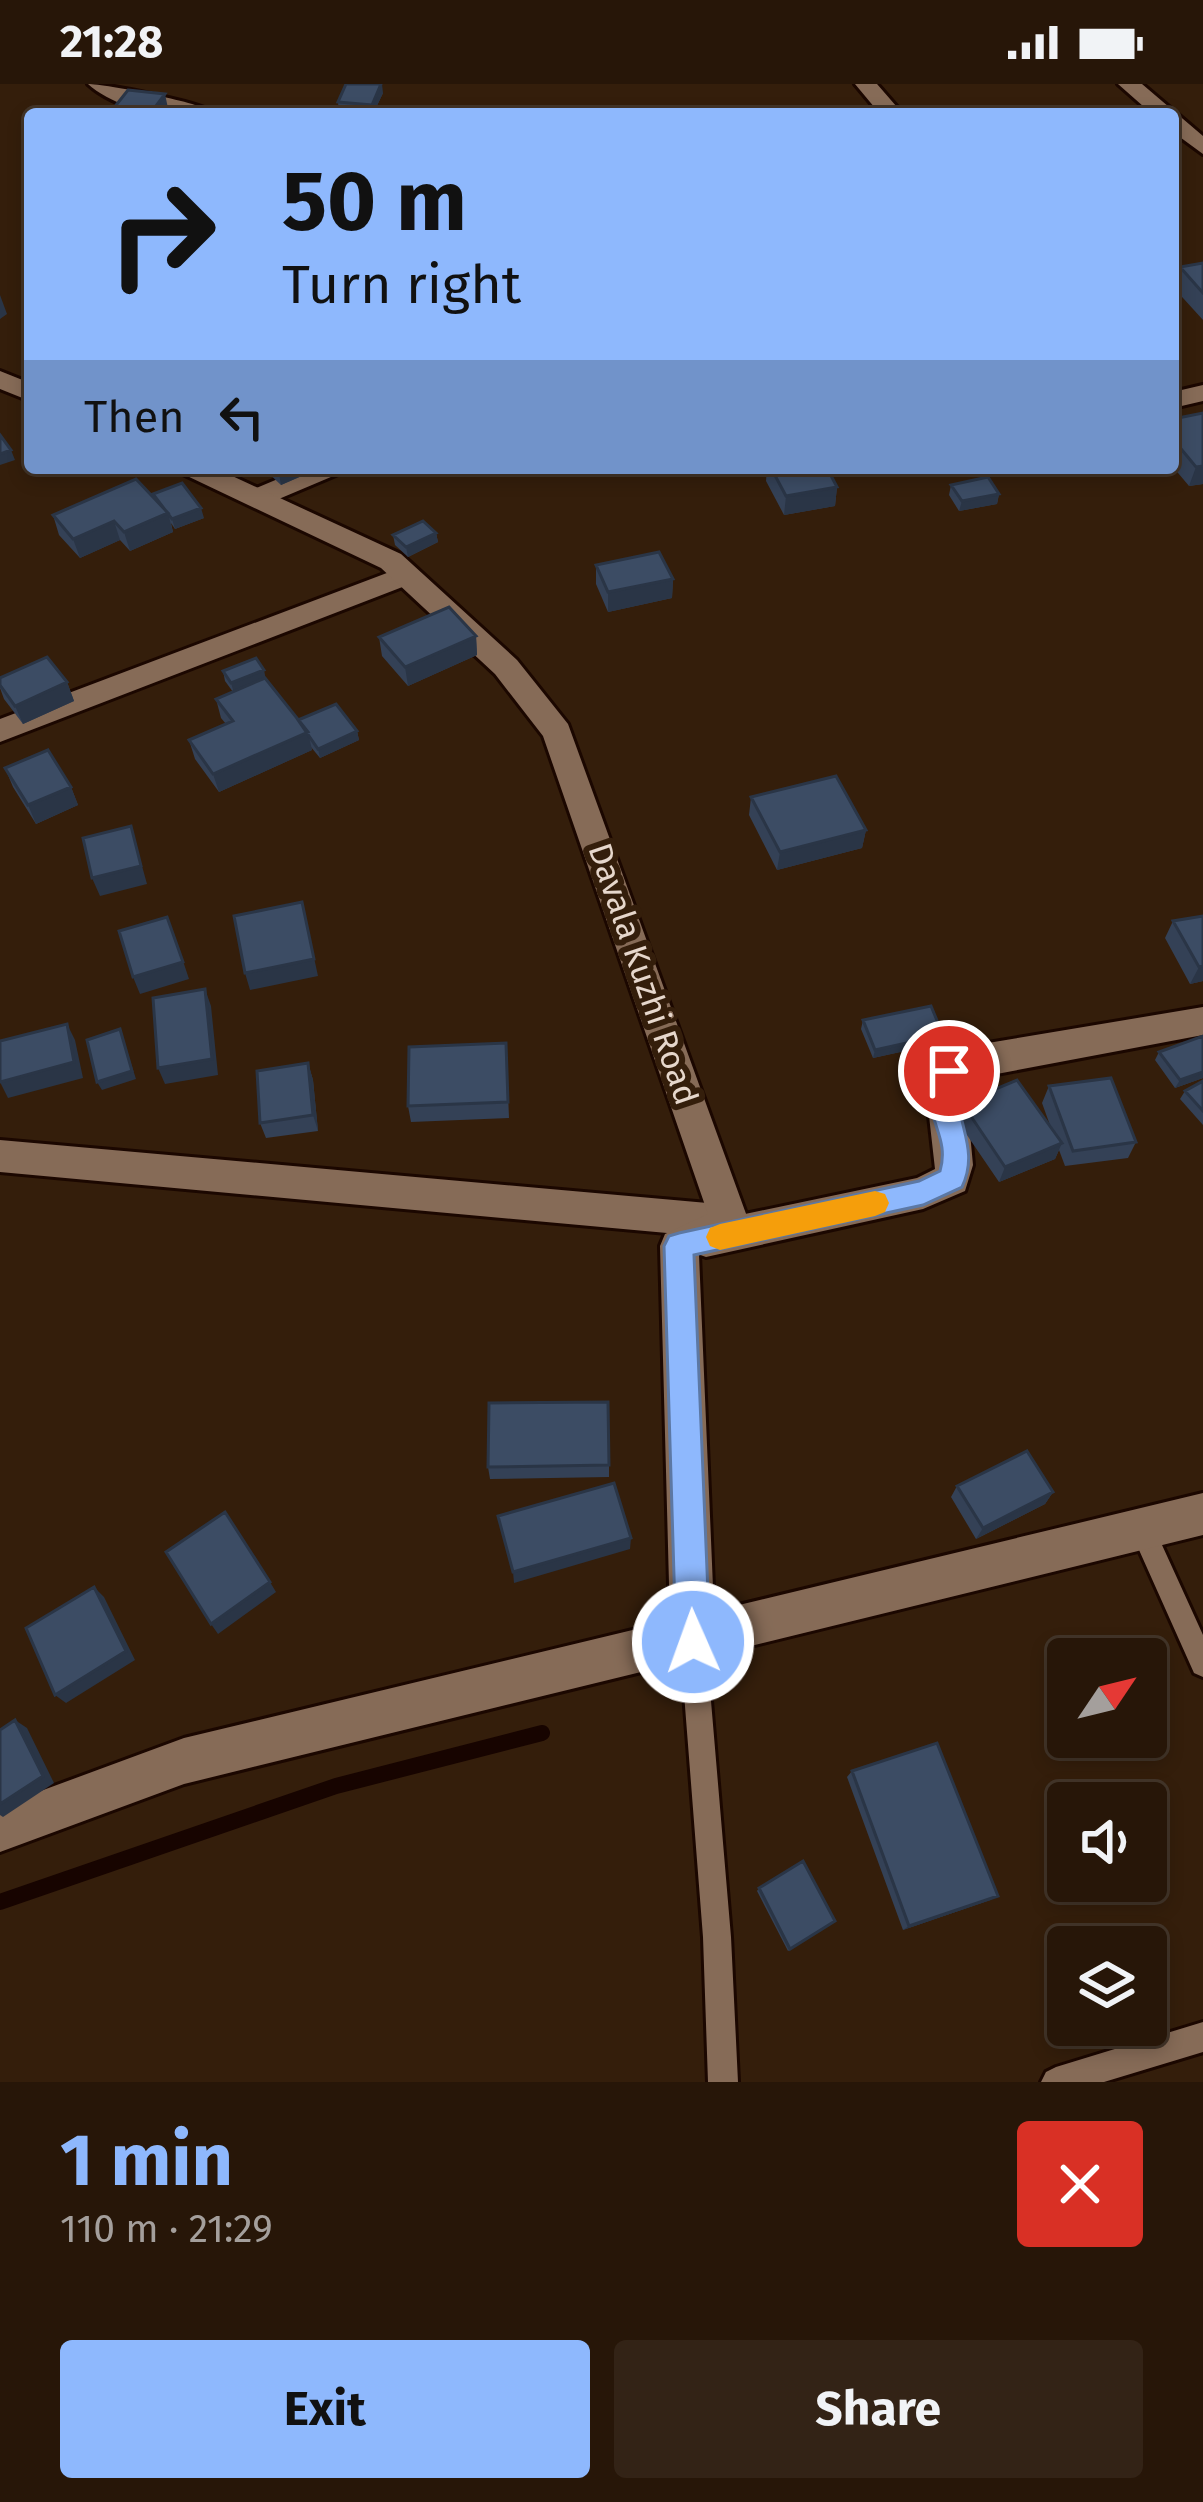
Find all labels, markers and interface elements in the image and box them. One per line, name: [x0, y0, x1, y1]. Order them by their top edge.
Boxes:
text: 21:28: [60, 15, 163, 69]
text: 50 m: [282, 151, 467, 252]
icon: right: [84, 156, 240, 312]
text: Turn right: [282, 253, 521, 317]
icon: left: [209, 384, 275, 450]
text: Then: [84, 390, 185, 444]
street label: Davala Kuzhi Road: [579, 838, 707, 1110]
pin: [898, 1020, 1000, 1122]
icon: arrive: [916, 1038, 982, 1104]
position arrow: [630, 1579, 756, 1705]
north arrow: [1047, 1638, 1167, 1758]
map controls: [1047, 1638, 1167, 2046]
button: sound: [1047, 1782, 1167, 1902]
button: layers: [1047, 1926, 1167, 2046]
text: 1 min: [60, 2118, 233, 2204]
button: close: [1017, 2121, 1143, 2247]
text: 110 m · 21:29: [60, 2206, 273, 2252]
button: Exit: [60, 2340, 590, 2478]
button: Share: [614, 2340, 1143, 2478]

